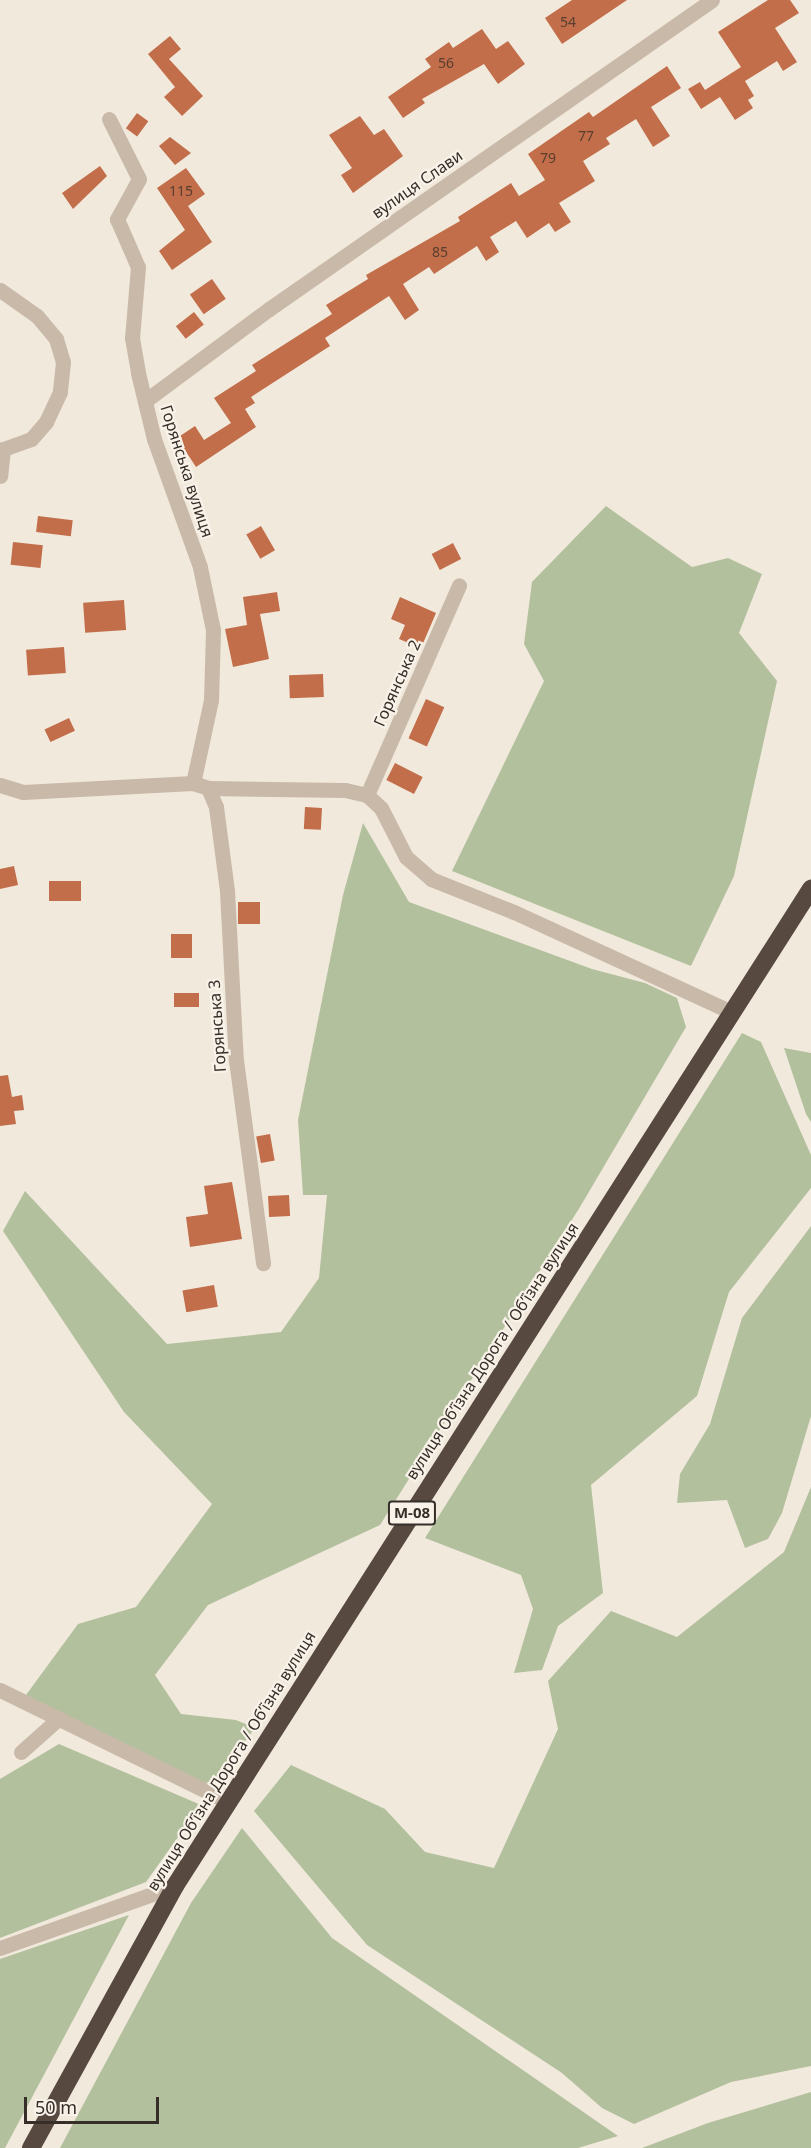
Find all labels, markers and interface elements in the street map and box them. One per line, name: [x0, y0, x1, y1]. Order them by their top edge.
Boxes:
house number: 54: [560, 14, 576, 30]
house number: 56: [438, 55, 454, 71]
house number: 77: [578, 128, 594, 144]
street label: вулиця Слави: [368, 146, 466, 222]
house number: 79: [540, 150, 556, 166]
house number: 115: [169, 183, 193, 199]
house number: 85: [432, 244, 448, 260]
street label: Горянська вулиця: [157, 402, 217, 540]
street label: Горянська 2: [369, 637, 425, 729]
street label: Горянська 3: [204, 979, 230, 1073]
street label: вулиця Обʼїзна Дорога / Обʼїзна вулиця: [402, 1219, 582, 1483]
road number: М-08: [386, 1501, 438, 1525]
street label: вулиця Обʼїзна Дорога / Обʼїзна вулиця: [143, 1628, 319, 1894]
scale bar: [27, 2085, 162, 2123]
text: 50 m: [35, 2095, 77, 2119]

